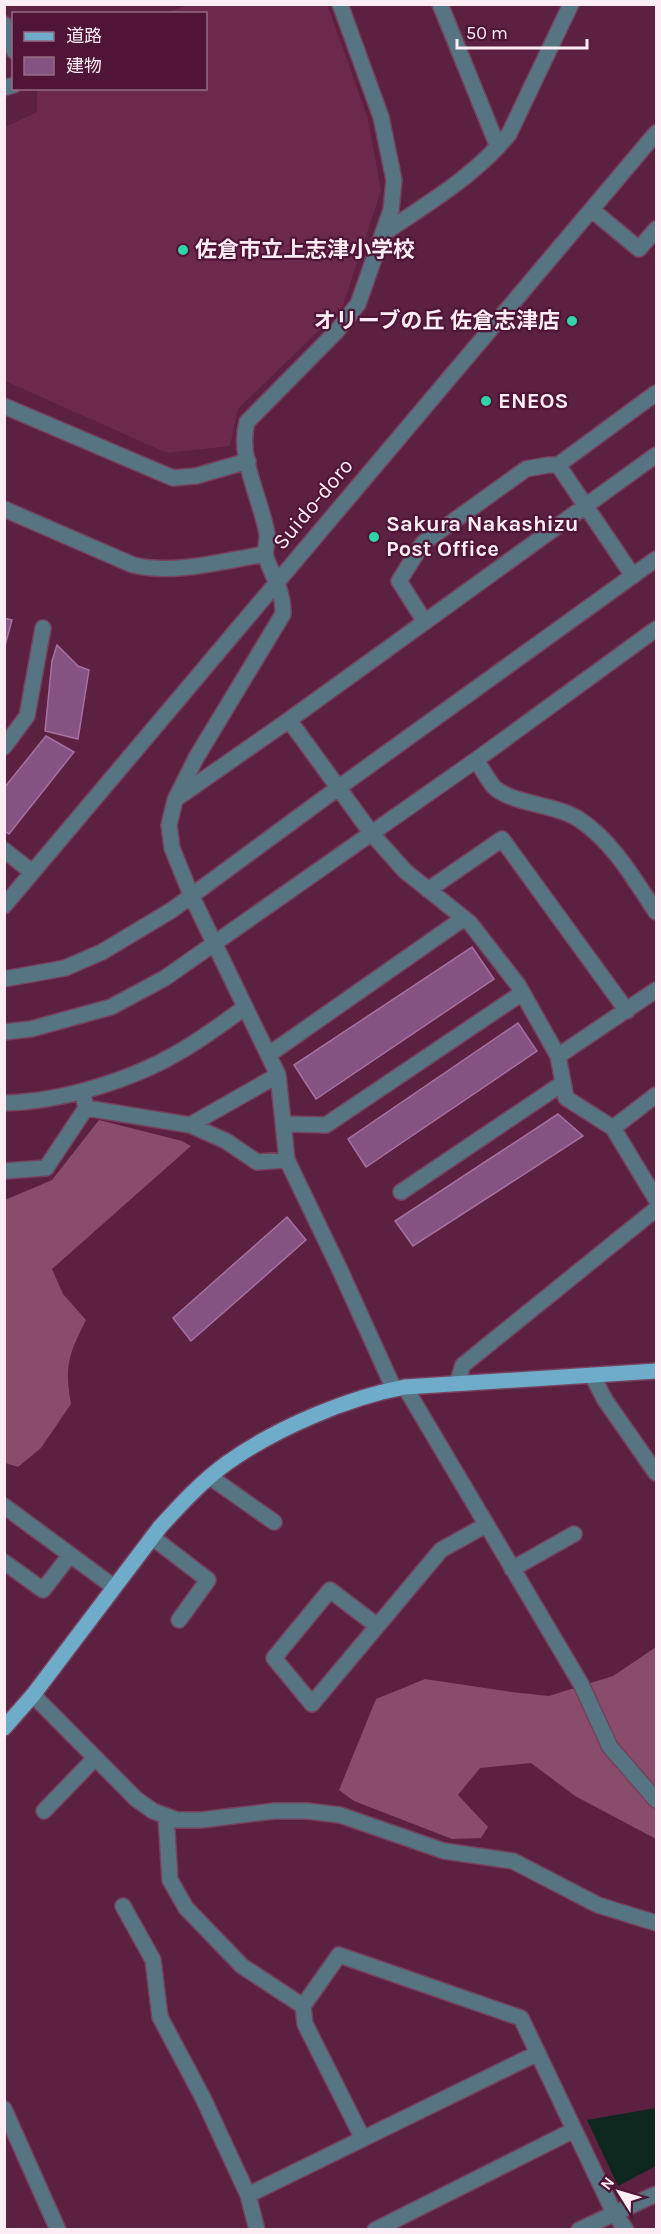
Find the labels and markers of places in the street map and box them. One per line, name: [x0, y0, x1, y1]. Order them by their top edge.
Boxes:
place label: 佐倉市立上志津小学校: [195, 237, 415, 263]
marker: 佐倉市立上志津小学校: [176, 243, 190, 257]
place label: オリーブの丘 佐倉志津店: [314, 308, 560, 334]
marker: オリーブの丘 佐倉志津店: [565, 314, 579, 328]
place label: ENEOS: [498, 388, 569, 414]
marker: ENEOS: [479, 394, 493, 408]
place label: Sakura Nakashizu Post Office: [386, 511, 579, 562]
marker: Sakura Nakashizu Post Office: [367, 530, 381, 544]

